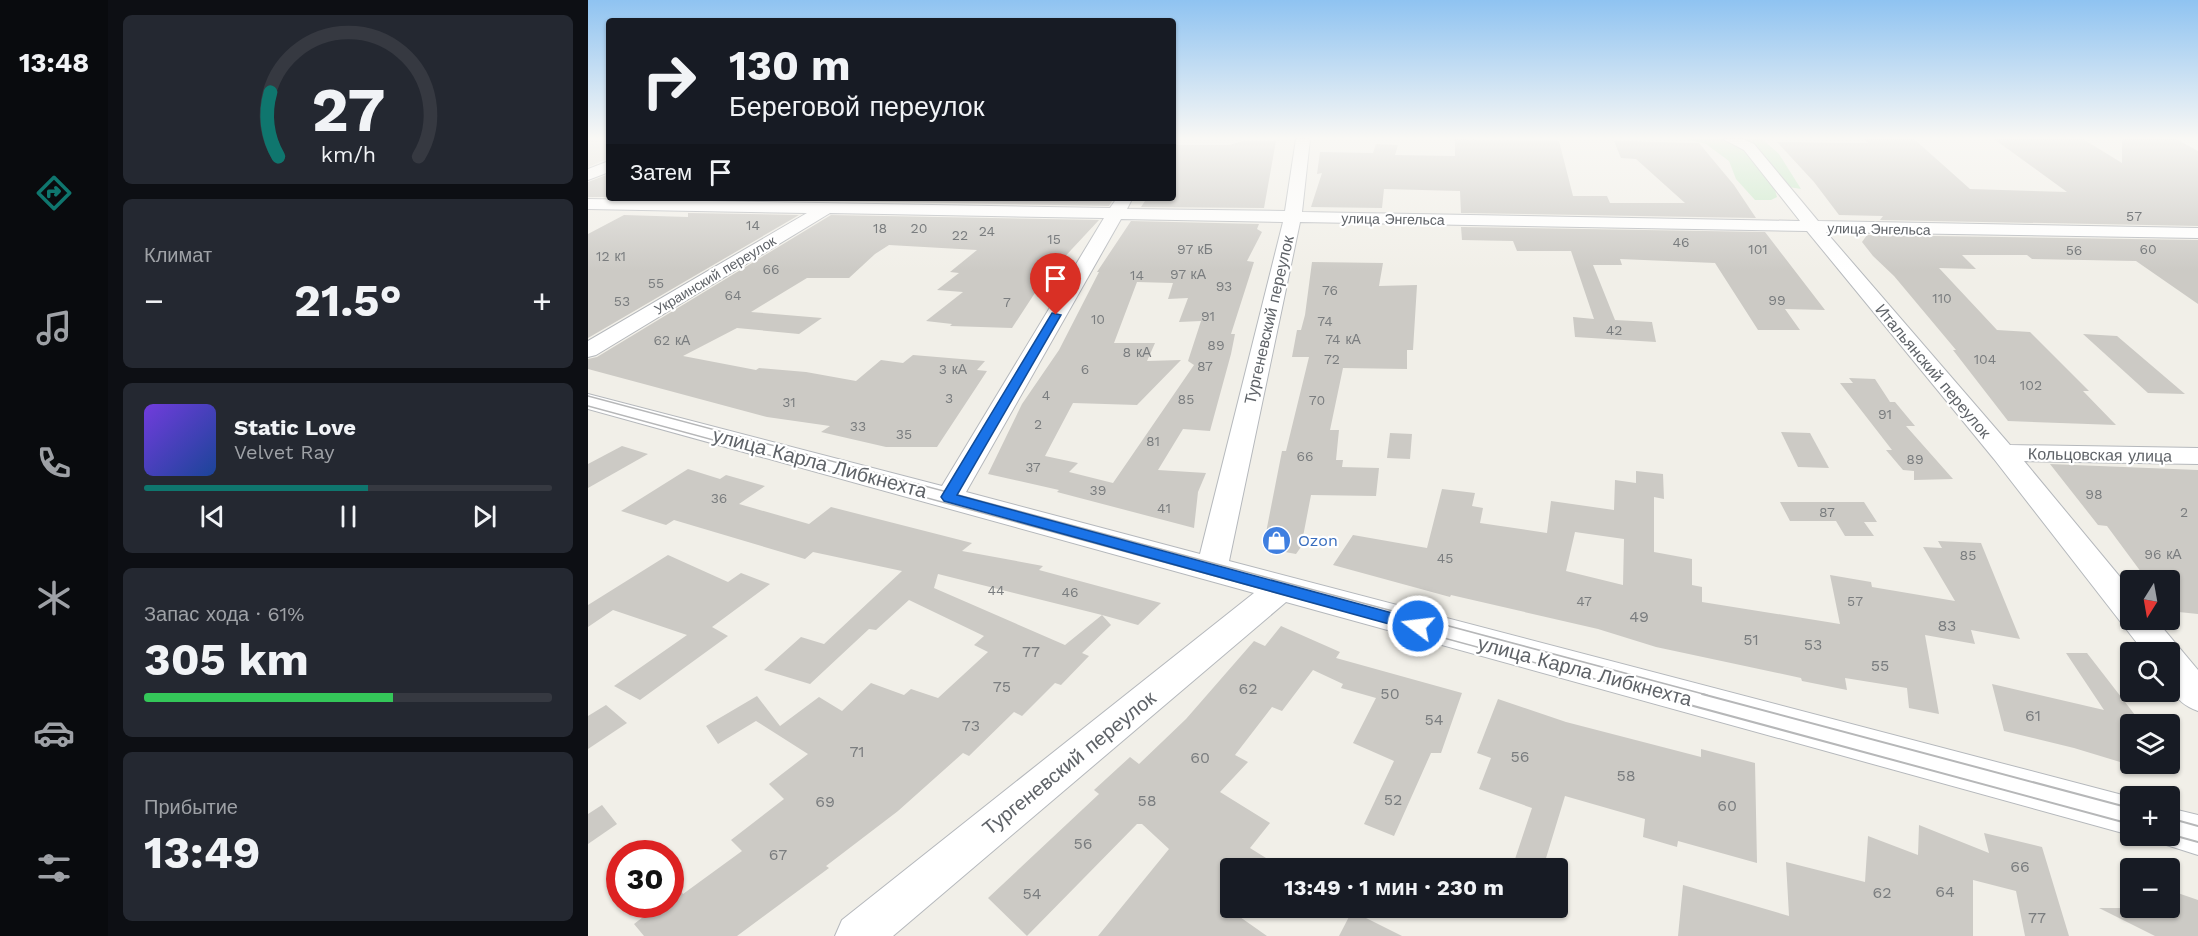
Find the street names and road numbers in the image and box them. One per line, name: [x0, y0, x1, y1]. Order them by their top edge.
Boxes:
street label: улица Энгельса: [1341, 210, 1445, 228]
street label: улица Энгельса: [1827, 220, 1931, 238]
street label: Украинский переулок: [651, 232, 779, 318]
street label: Тургеневский переулок: [1240, 233, 1298, 406]
street label: Итальянский переулок: [1871, 300, 1995, 443]
street label: улица Карла Либкнехта: [710, 423, 931, 503]
street label: Кольцовская улица: [2028, 444, 2172, 466]
street label: улица Карла Либкнехта: [1475, 631, 1696, 711]
street label: Тургеневский переулок: [978, 686, 1161, 840]

